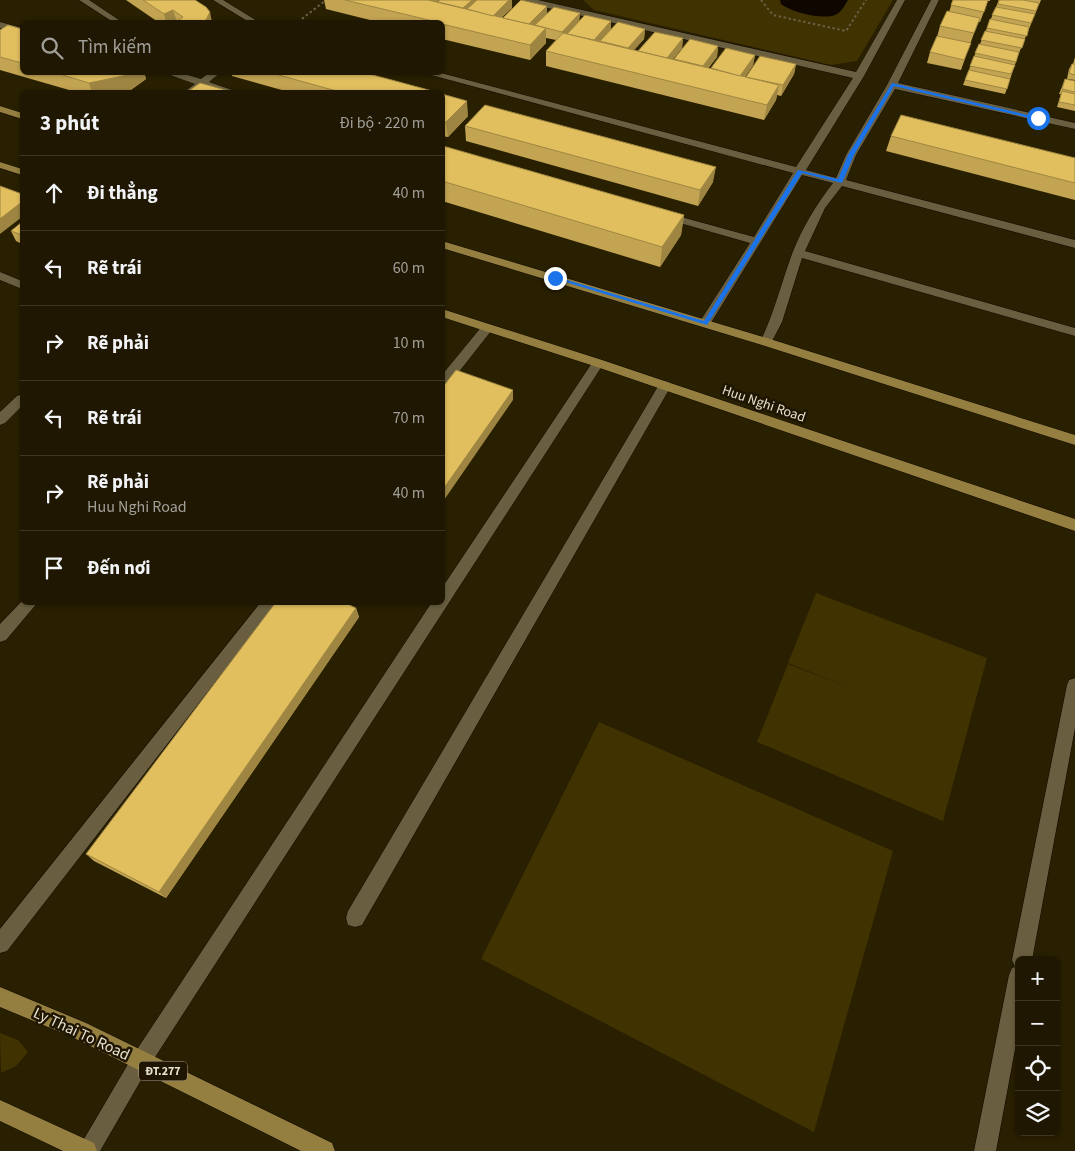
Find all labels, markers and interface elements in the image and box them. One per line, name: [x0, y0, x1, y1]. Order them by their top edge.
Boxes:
search box: [20, 20, 445, 75]
icon: search: [38, 34, 66, 62]
text: Tìm kiếm: [78, 34, 152, 61]
route start: [1027, 107, 1050, 130]
text: 3 phút: [40, 108, 99, 138]
text: Đi bộ · 220 m: [339, 112, 425, 134]
icon: ahead: [40, 179, 68, 207]
text: Đi thẳng: [87, 180, 158, 207]
text: 40 m: [393, 182, 425, 204]
icon: left: [40, 254, 68, 282]
text: Rẽ trái: [87, 255, 142, 282]
text: 60 m: [393, 257, 425, 279]
route end: [544, 267, 567, 290]
icon: right: [40, 329, 68, 357]
text: Rẽ phải: [87, 330, 149, 357]
text: 10 m: [393, 332, 425, 354]
street label: Huu Nghi Road: [719, 380, 808, 428]
icon: left: [40, 404, 68, 432]
text: Rẽ trái: [87, 405, 142, 432]
text: 70 m: [393, 407, 425, 429]
text: Rẽ phải: [87, 469, 149, 496]
icon: right: [40, 479, 68, 507]
text: 40 m: [393, 482, 425, 504]
text: Huu Nghi Road: [87, 496, 187, 518]
icon: arrive: [40, 554, 68, 582]
text: Đến nơi: [87, 555, 151, 582]
map controls: [1015, 956, 1060, 1136]
button: +: [1015, 956, 1060, 1001]
button: −: [1015, 1001, 1060, 1046]
street label: Ly Thai To Road: [30, 1002, 133, 1066]
button: locate: [1015, 1046, 1060, 1091]
road number: ĐT.277: [139, 1062, 187, 1080]
button: layers: [1015, 1091, 1060, 1136]

